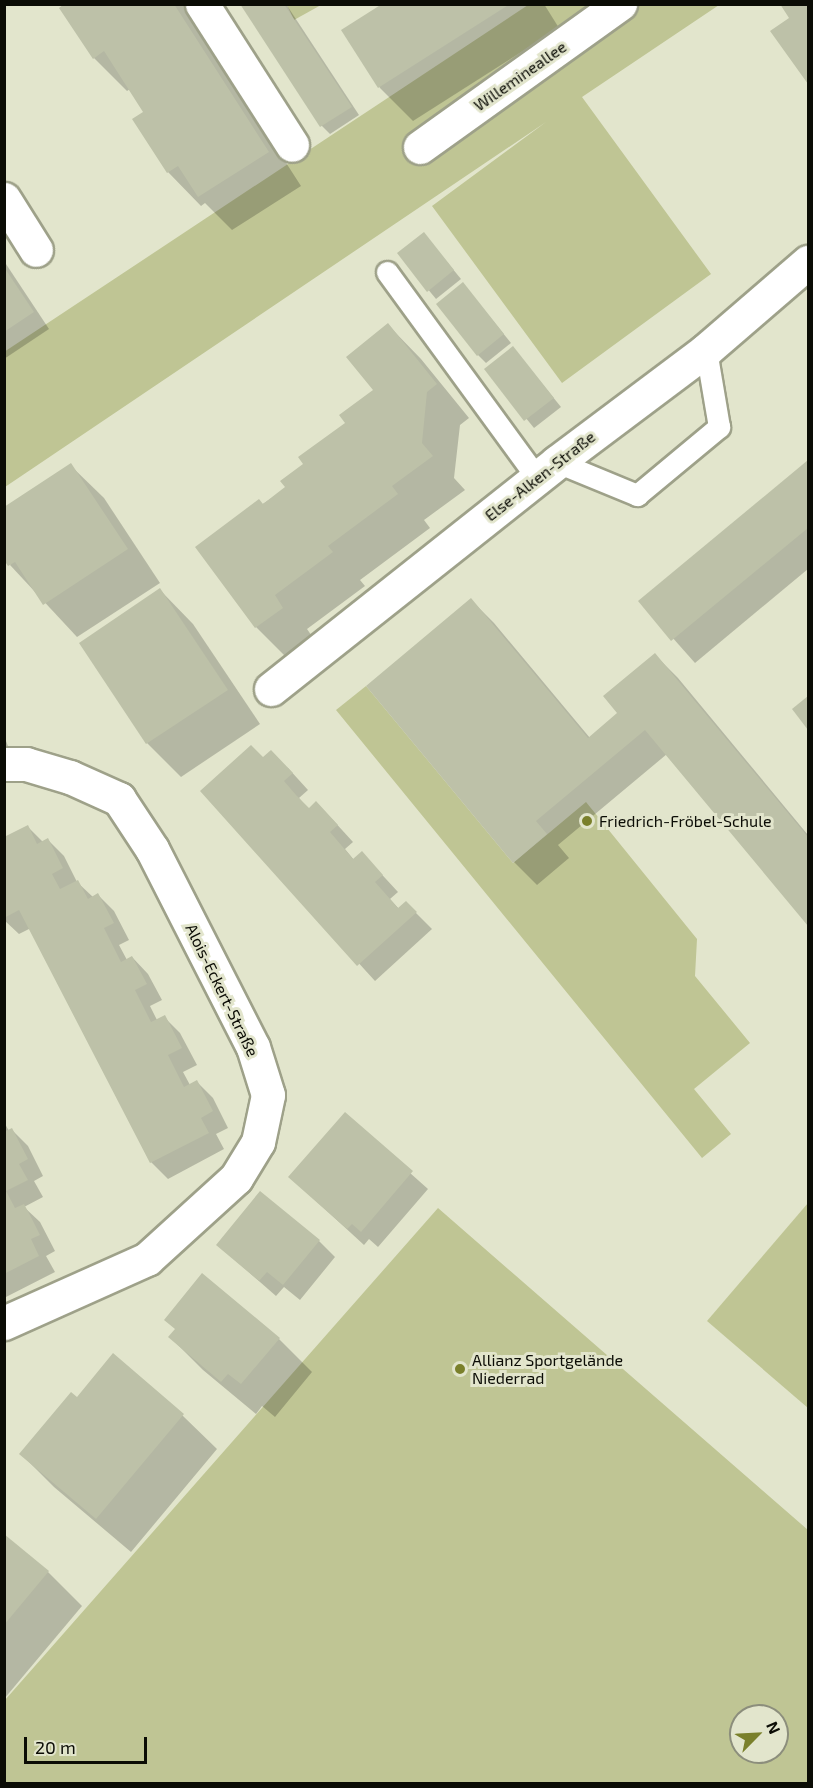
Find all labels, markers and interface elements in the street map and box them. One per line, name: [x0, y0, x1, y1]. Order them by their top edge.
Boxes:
street label: Willemineallee: [470, 37, 570, 115]
street label: Else-Alken-Straße: [481, 427, 599, 525]
place label: Friedrich-Fröbel-Schule: [599, 811, 772, 831]
marker: Friedrich-Fröbel-Schule: [580, 814, 594, 828]
street label: Alois-Eckert-Straße: [182, 920, 262, 1060]
place label: Allianz Sportgelände Niederrad: [472, 1350, 623, 1388]
marker: Allianz Sportgelände Niederrad: [453, 1362, 467, 1376]
north arrow: [729, 1704, 789, 1764]
text: N: [763, 1718, 785, 1736]
scale bar: [27, 1725, 150, 1763]
text: 20 m: [35, 1736, 76, 1758]

